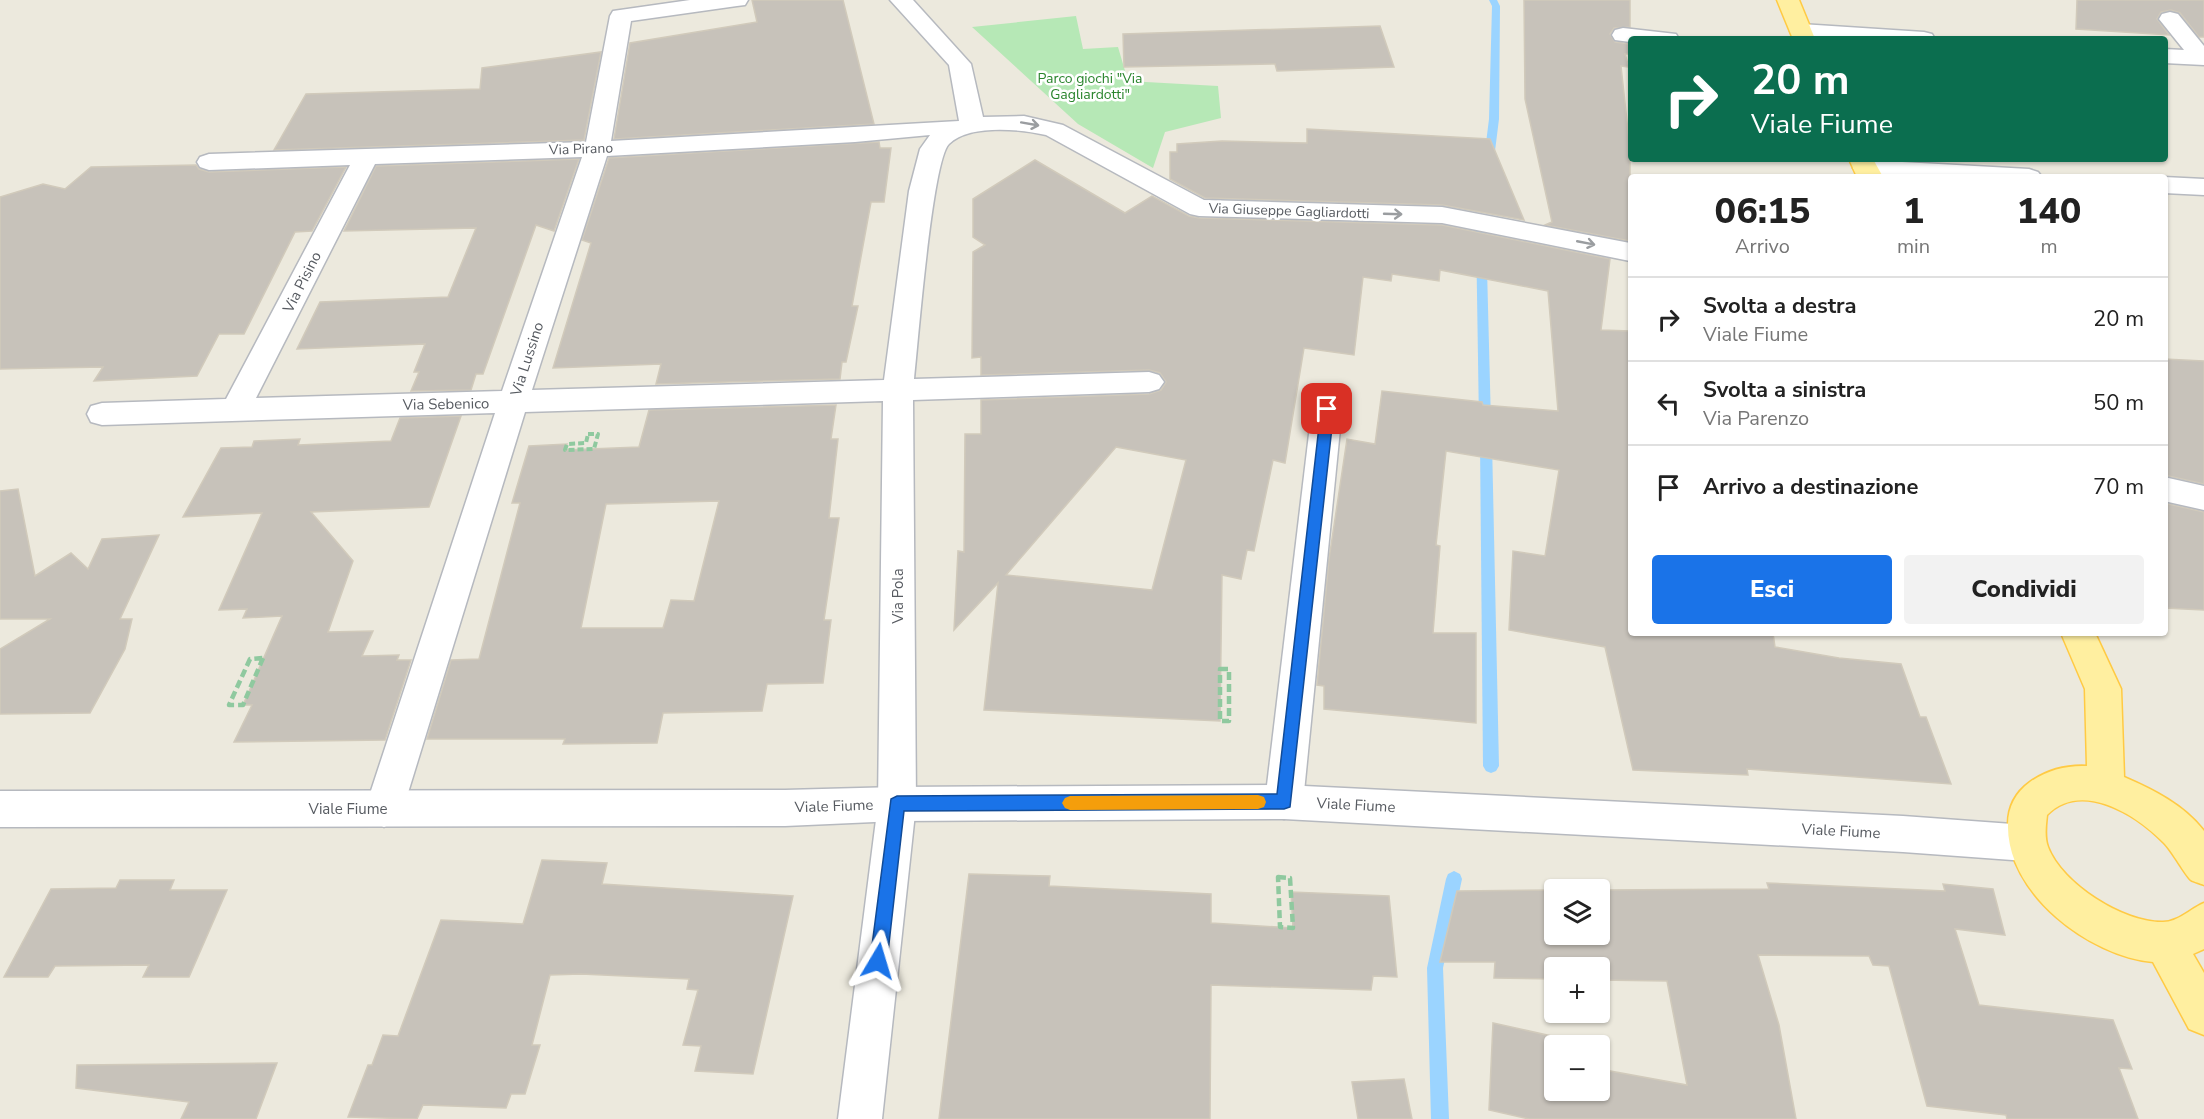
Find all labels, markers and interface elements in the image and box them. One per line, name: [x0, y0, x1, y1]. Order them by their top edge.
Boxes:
text: 20 m: [1751, 52, 1850, 109]
icon: right: [1652, 60, 1730, 138]
park label: Parco giochi "Via Gagliardotti": [1038, 69, 1142, 104]
text: Viale Fiume: [1751, 106, 1893, 143]
one-way arrow: [1020, 119, 1039, 130]
street label: Via Pirano: [548, 138, 614, 160]
text: 06:15: [1715, 187, 1810, 236]
text: 1: [1903, 187, 1924, 236]
text: 140: [2017, 187, 2081, 236]
street label: Via Giuseppe Gagliardotti: [1207, 199, 1370, 223]
one-way arrow: [1383, 208, 1403, 220]
text: Arrivo: [1735, 233, 1790, 260]
text: min: [1897, 233, 1930, 260]
text: m: [2040, 233, 2058, 260]
one-way arrow: [1575, 238, 1595, 249]
street label: Via Pisino: [278, 248, 326, 317]
text: Svolta a destra: [1703, 291, 1857, 321]
icon: right: [1652, 303, 1685, 336]
text: 20 m: [2093, 304, 2144, 334]
street label: Via Lussino: [505, 319, 548, 400]
text: Viale Fiume: [1703, 321, 1808, 348]
text: Svolta a sinistra: [1703, 375, 1866, 405]
pin: [1301, 383, 1352, 434]
icon: left: [1652, 387, 1685, 420]
text: 50 m: [2093, 388, 2144, 418]
icon: arrive: [1310, 392, 1343, 425]
street label: Via Sebenico: [401, 393, 490, 415]
text: Via Parenzo: [1703, 405, 1809, 432]
icon: arrive: [1652, 471, 1685, 504]
text: Arrivo a destinazione: [1703, 472, 1918, 502]
text: 70 m: [2093, 472, 2144, 502]
button: Esci: [1652, 555, 1892, 624]
button: Condividi: [1904, 555, 2144, 624]
street label: Via Pola: [888, 568, 908, 625]
street label: Viale Fiume: [1315, 793, 1396, 817]
street label: Viale Fiume: [793, 795, 874, 817]
street label: Viale Fiume: [308, 799, 387, 819]
street label: Viale Fiume: [1800, 819, 1881, 843]
map controls: [1544, 879, 1610, 1101]
button: layers: [1544, 879, 1610, 945]
position arrow: [846, 929, 910, 993]
button: +: [1544, 957, 1610, 1023]
button: −: [1544, 1035, 1610, 1101]

